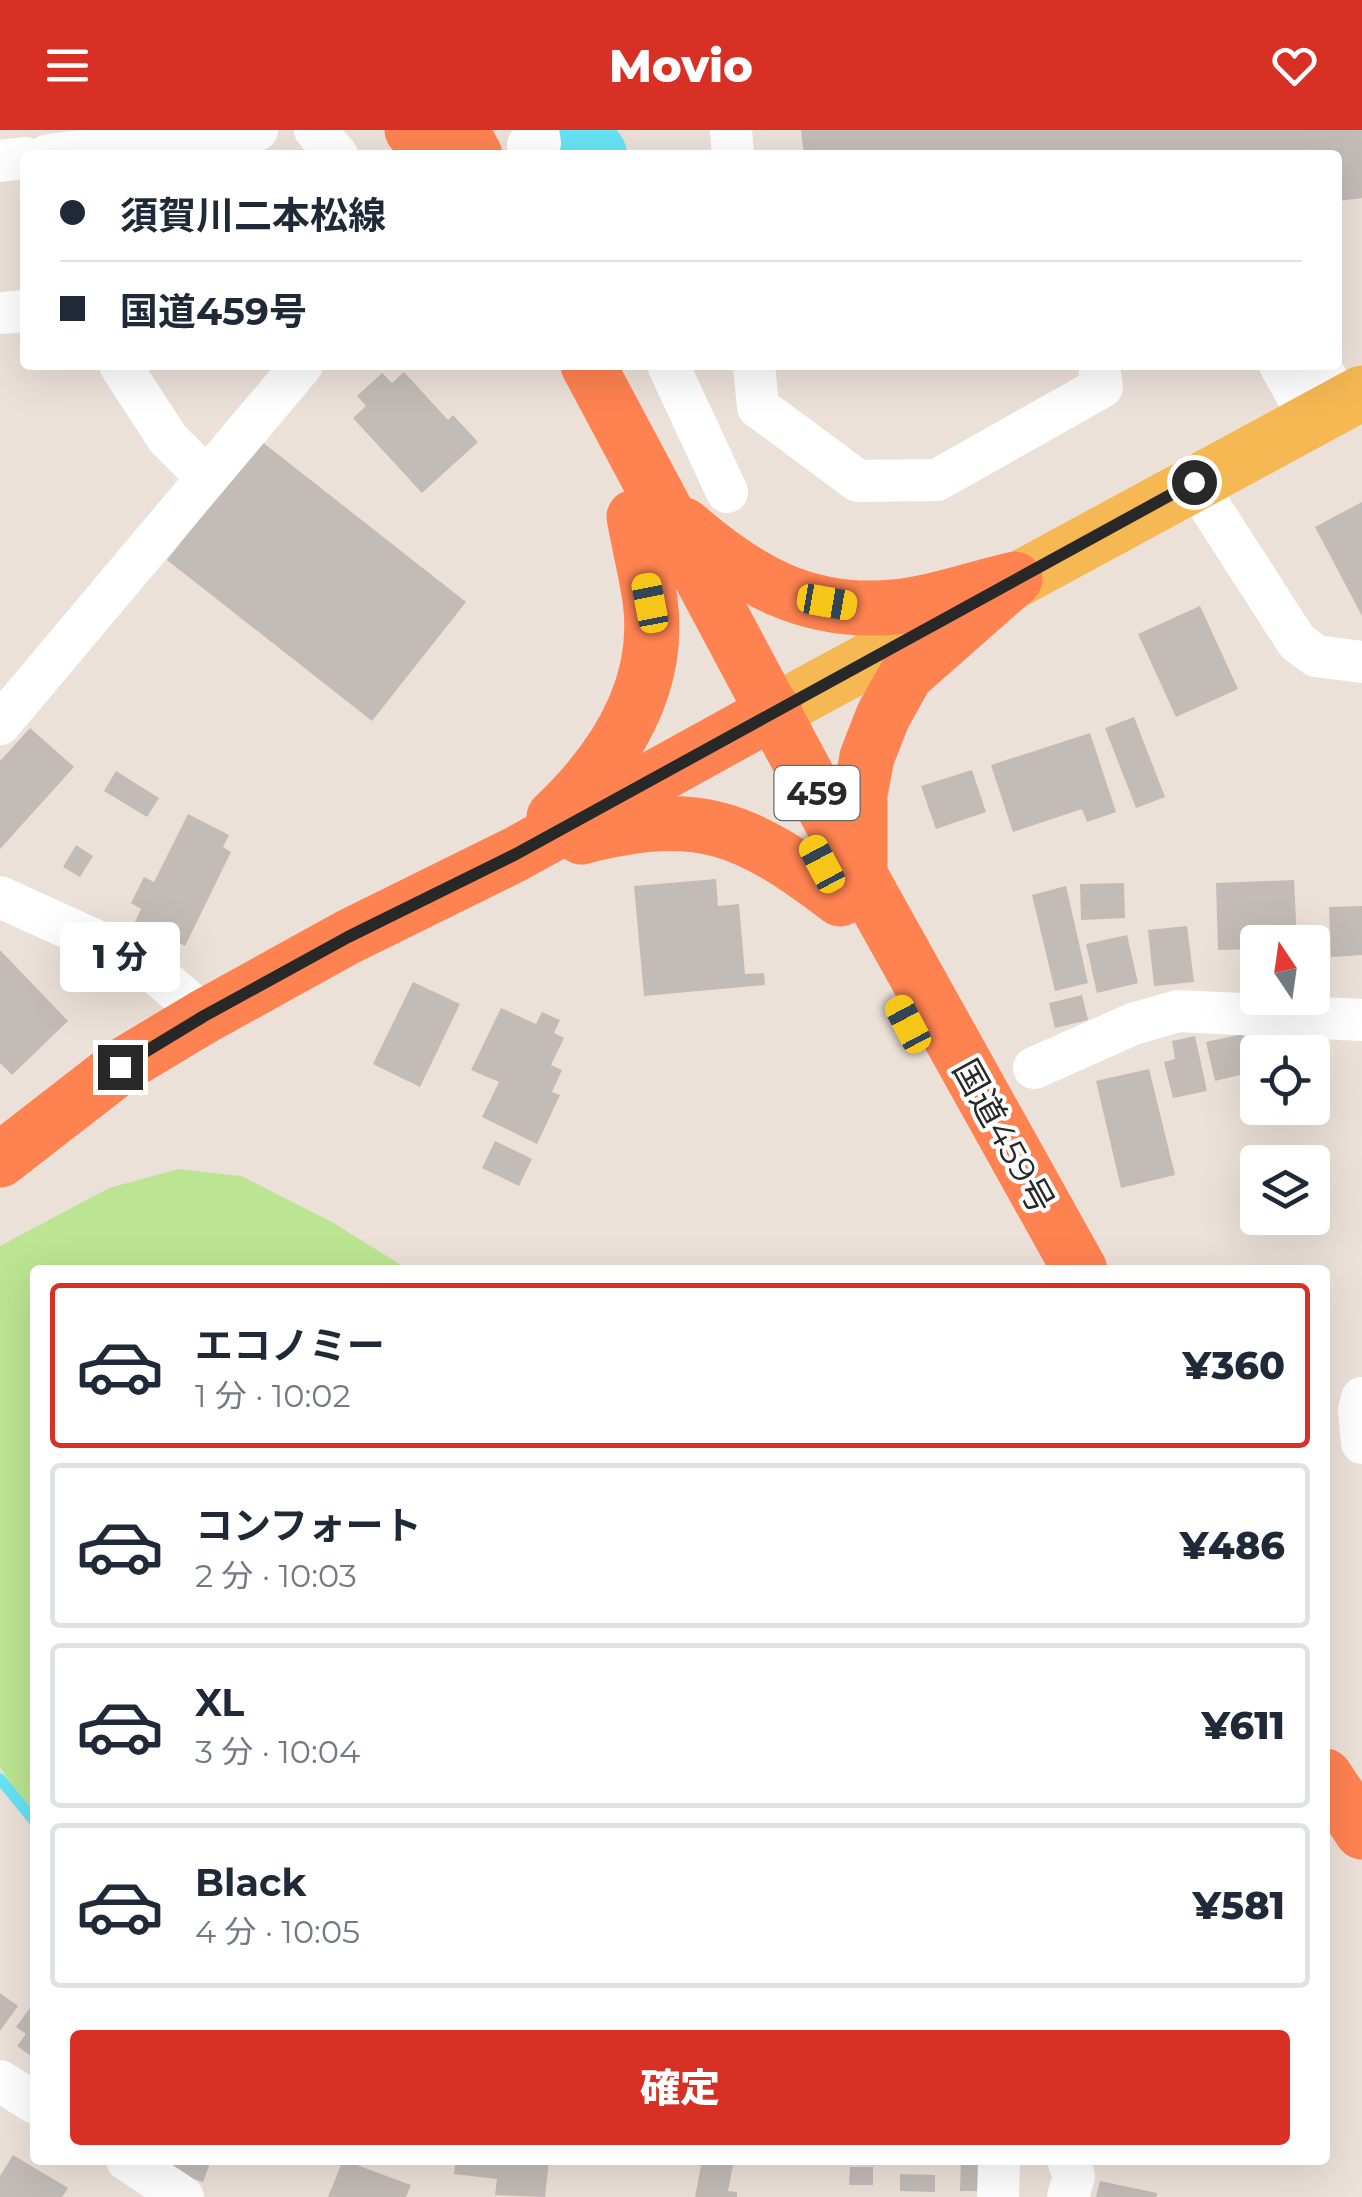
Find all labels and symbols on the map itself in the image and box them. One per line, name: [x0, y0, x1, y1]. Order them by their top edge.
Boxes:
route start: [1172, 460, 1217, 505]
car: [630, 571, 670, 635]
car: [795, 582, 859, 622]
road number: 459: [774, 766, 860, 820]
car: [795, 830, 849, 898]
callout: 1 分: [60, 922, 180, 992]
north arrow: [1240, 925, 1330, 1015]
car: [881, 990, 935, 1058]
route end: [98, 1045, 143, 1090]
street label: 国道459号: [944, 1052, 1064, 1220]

